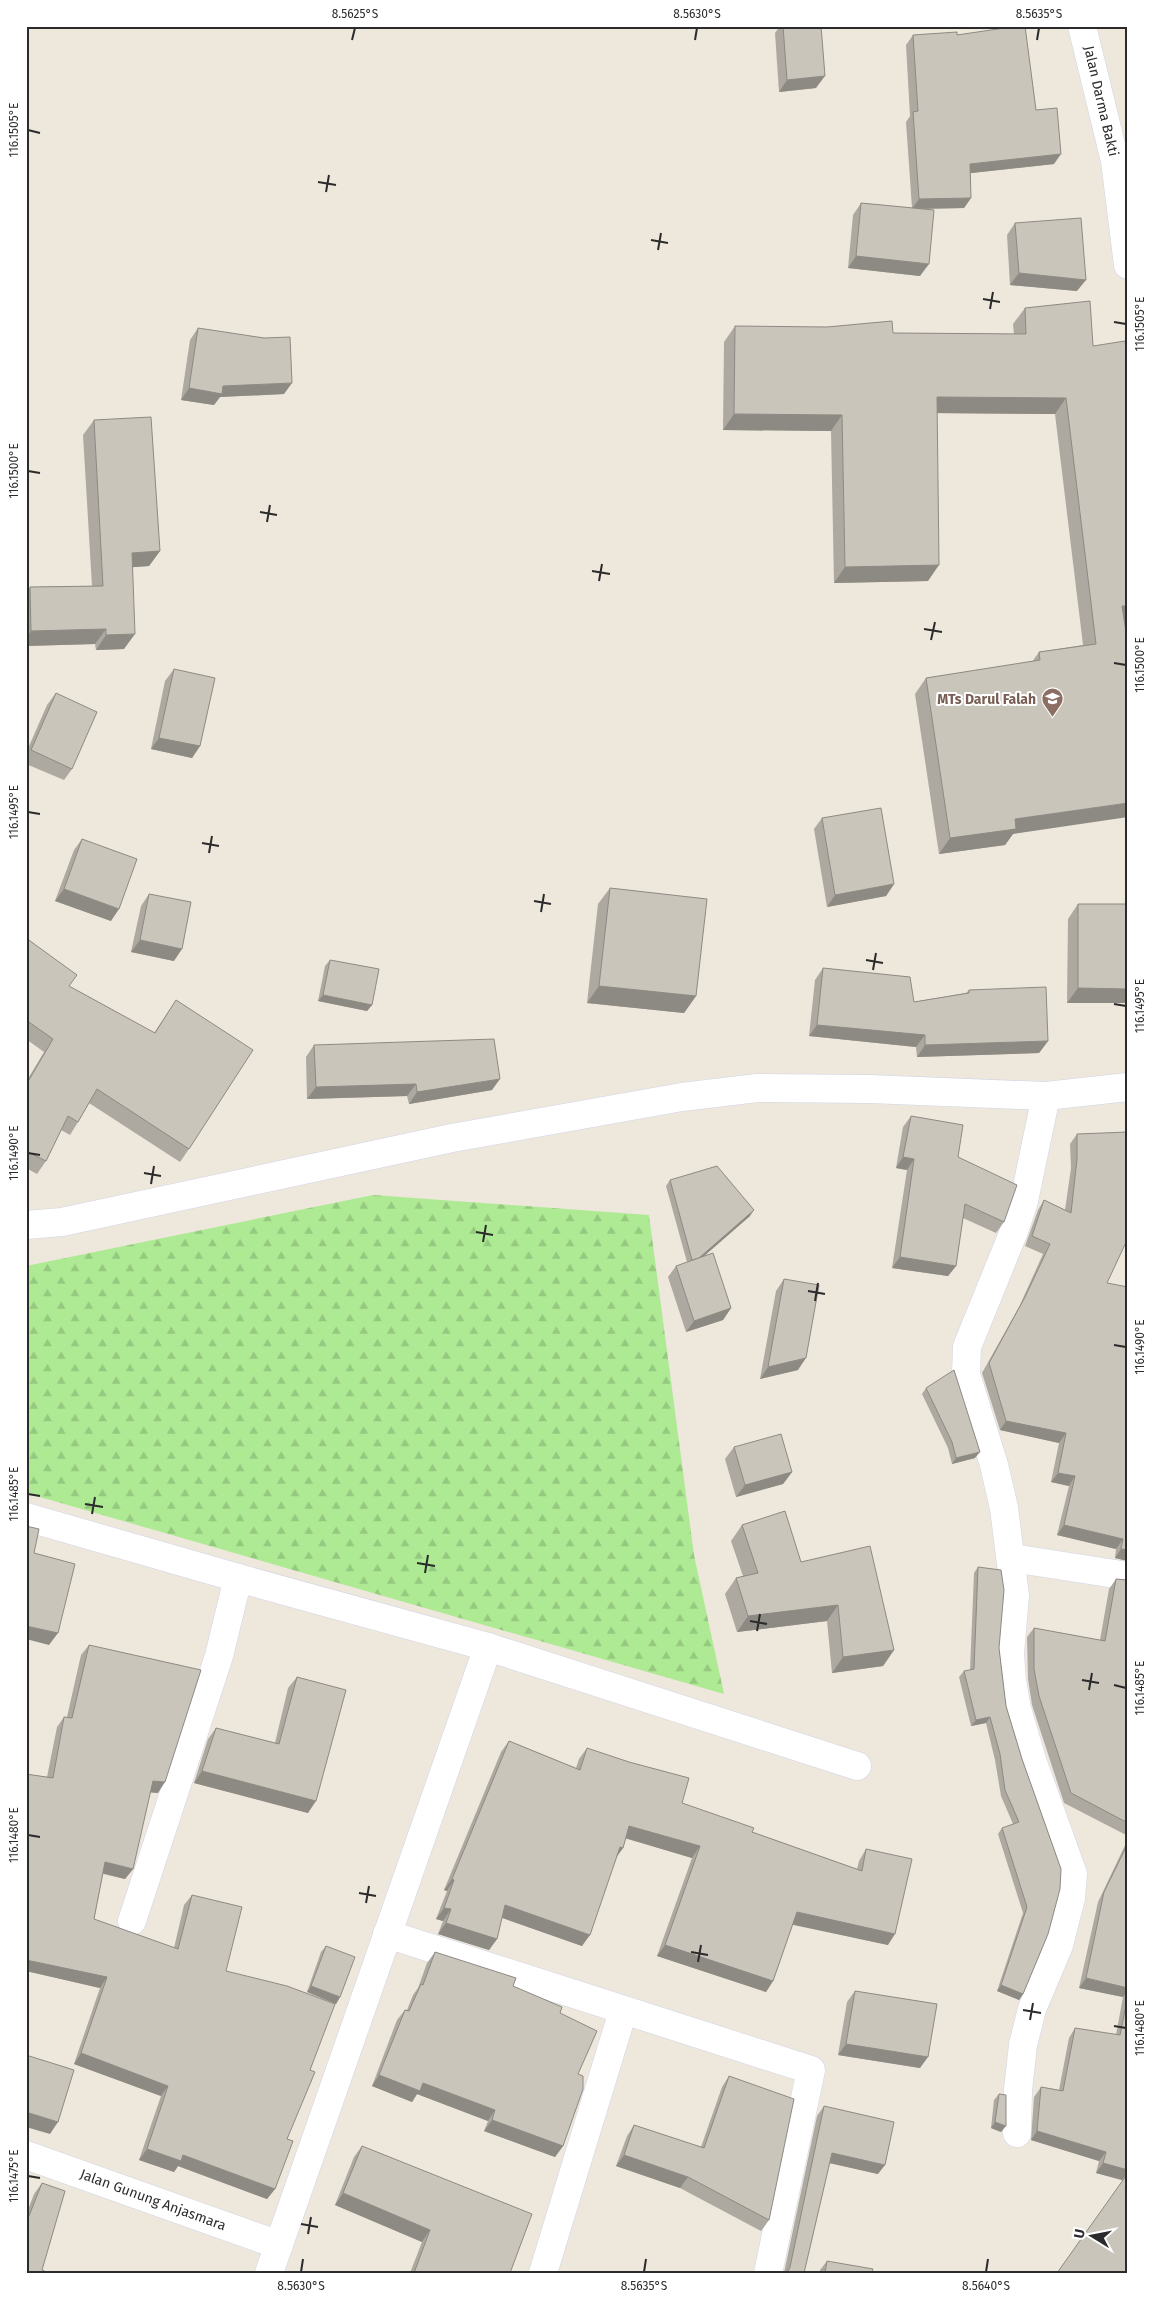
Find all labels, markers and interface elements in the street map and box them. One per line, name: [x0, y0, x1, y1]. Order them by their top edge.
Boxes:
text: 8.5625°S: [332, 7, 379, 21]
text: 8.5630°S: [673, 7, 721, 21]
text: 8.5635°S: [1016, 7, 1063, 21]
street label: Jalan Darma Bakti: [1080, 44, 1122, 158]
text: 116.1505°E: [7, 103, 21, 157]
text: 116.1505°E: [1133, 297, 1147, 351]
text: 116.1500°E: [7, 443, 21, 499]
text: 116.1500°E: [1133, 637, 1147, 693]
school or university icon: MTs Darul Falah: [1040, 687, 1064, 718]
place label: MTs Darul Falah: [937, 691, 1036, 708]
text: 116.1495°E: [7, 785, 21, 839]
text: 116.1495°E: [1133, 979, 1147, 1033]
text: 116.1490°E: [7, 1125, 21, 1181]
text: 116.1490°E: [1133, 1319, 1147, 1375]
text: 116.1485°E: [7, 1466, 21, 1522]
text: 116.1485°E: [1133, 1660, 1147, 1716]
text: 116.1480°E: [7, 1807, 21, 1863]
text: 116.1480°E: [1133, 2000, 1147, 2056]
text: 116.1475°E: [7, 2149, 21, 2203]
street label: Jalan Gunung Anjasmara: [78, 2166, 228, 2234]
north arrow: [1066, 2212, 1116, 2262]
text: U: [1071, 2228, 1089, 2240]
text: 8.5630°S: [277, 2279, 325, 2293]
text: 8.5635°S: [621, 2279, 668, 2293]
text: 8.5640°S: [962, 2279, 1010, 2293]

